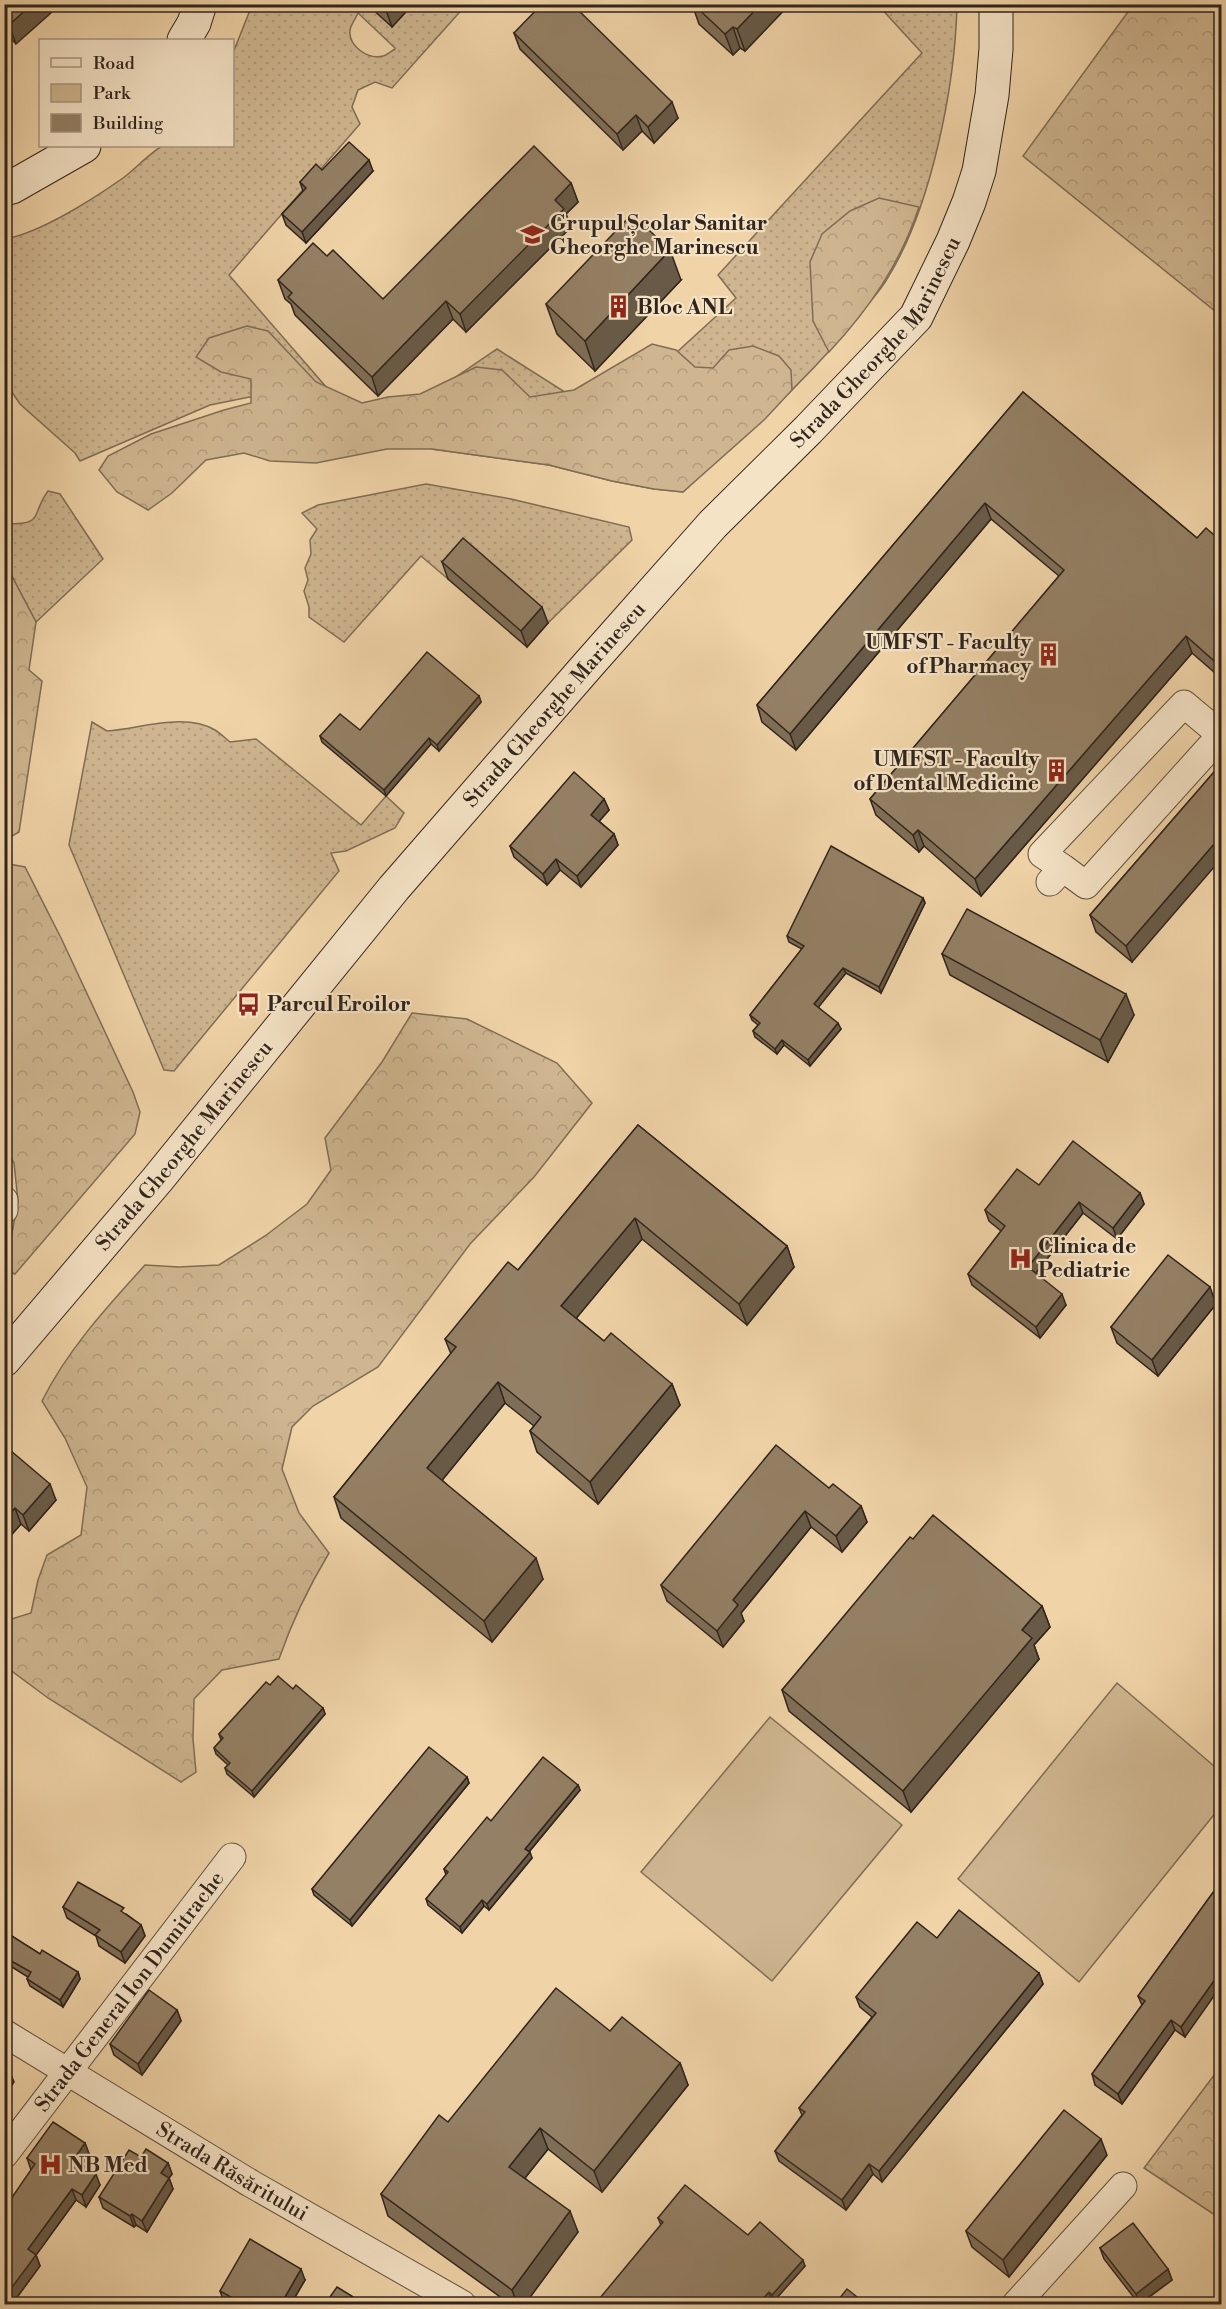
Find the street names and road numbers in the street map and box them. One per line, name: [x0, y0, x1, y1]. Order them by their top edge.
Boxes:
street label: Strada Gheorghe Marinescu: [785, 233, 967, 454]
street label: Strada Gheorghe Marinescu: [458, 597, 652, 813]
street label: Strada Gheorghe Marinescu: [91, 1036, 279, 1256]
street label: Strada General Ion Dumitrache: [30, 1866, 230, 2118]
street label: Strada Răsăritului: [151, 2117, 312, 2227]

